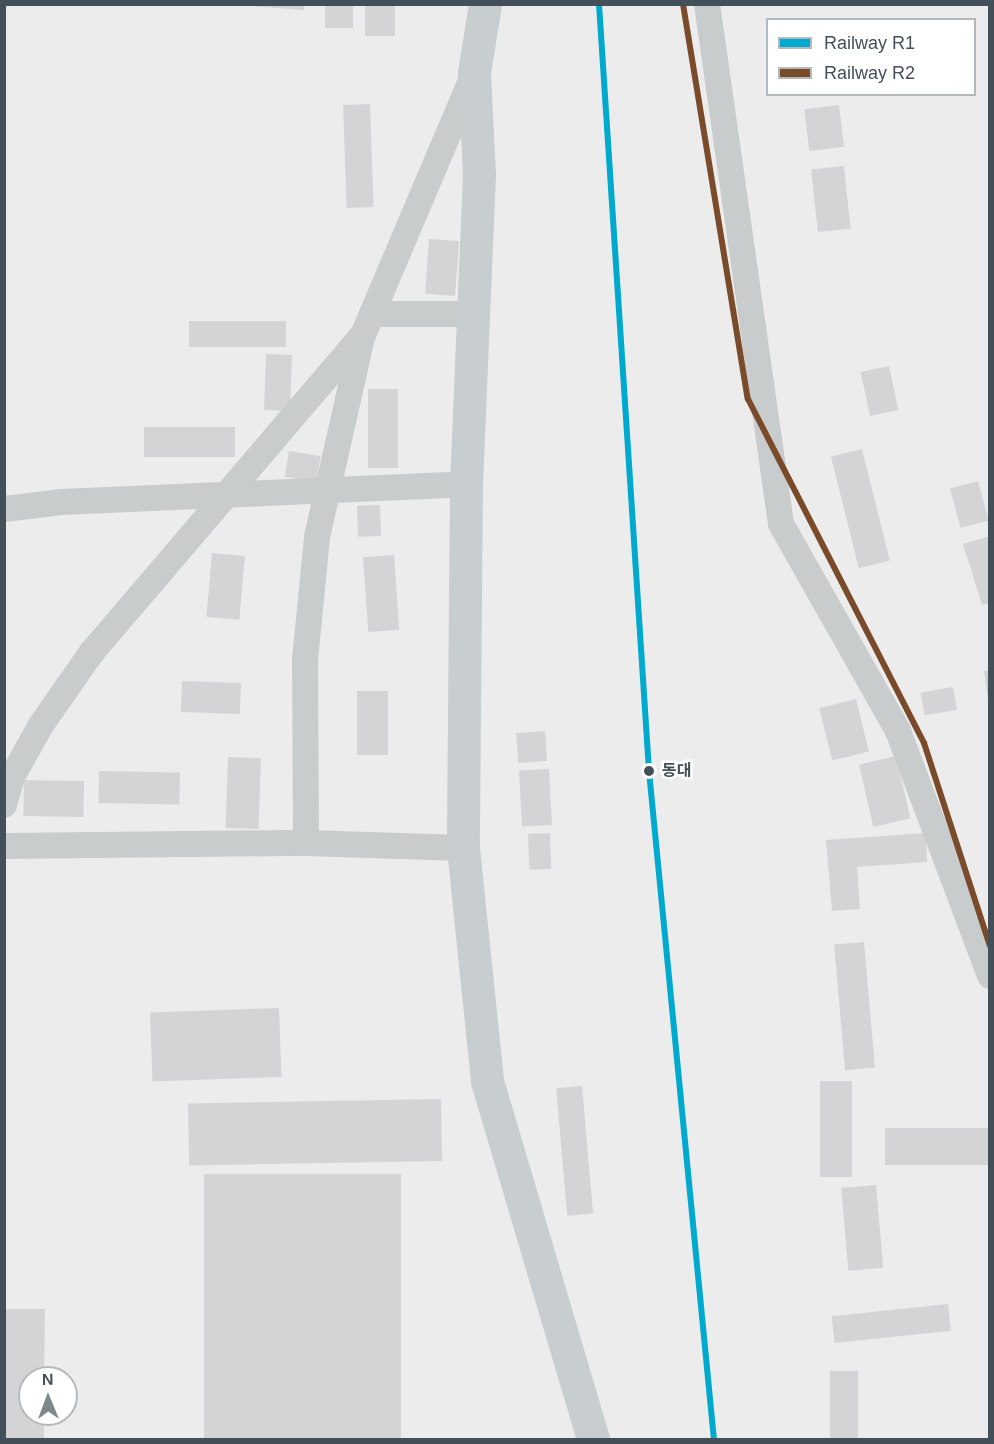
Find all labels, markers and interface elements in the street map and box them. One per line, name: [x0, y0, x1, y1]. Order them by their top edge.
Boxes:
legend: [766, 18, 976, 96]
text: Railway R1: [824, 33, 915, 53]
text: Railway R2: [824, 63, 915, 83]
place label: 동대: [662, 761, 691, 781]
marker: 동대: [640, 762, 658, 780]
north arrow: [18, 1366, 78, 1426]
text: N: [42, 1371, 54, 1388]

